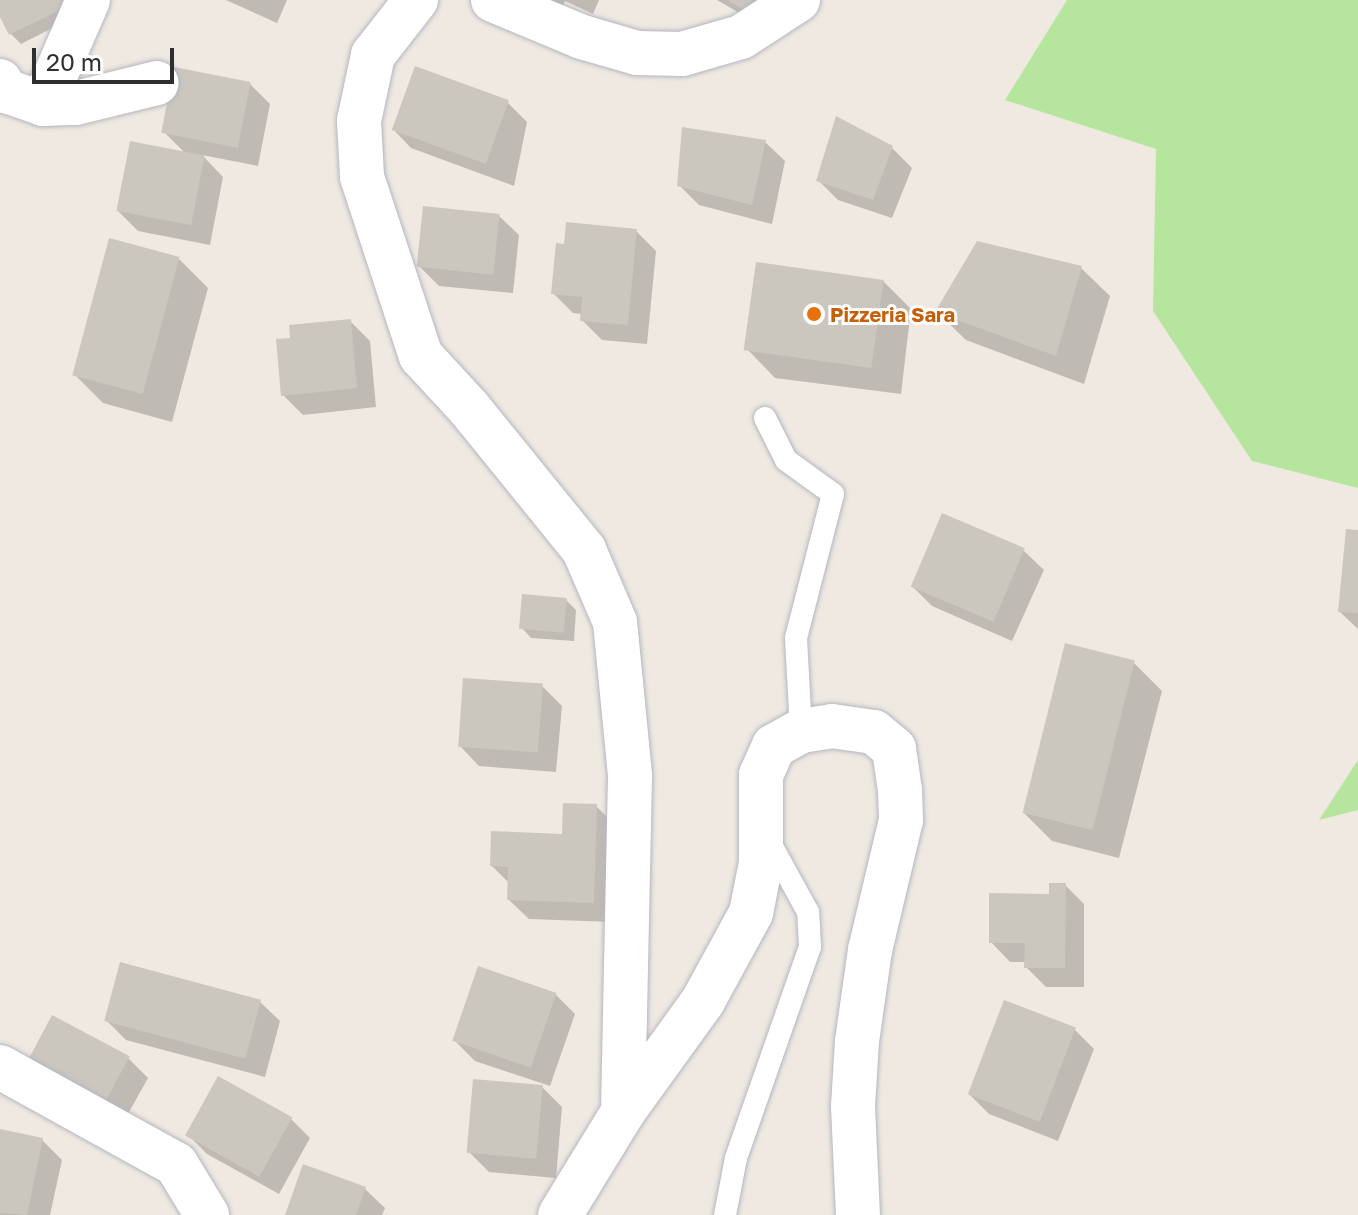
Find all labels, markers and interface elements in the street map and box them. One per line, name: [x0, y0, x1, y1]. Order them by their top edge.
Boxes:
scale bar: [36, 32, 178, 82]
text: 20 m: [46, 47, 102, 76]
place label: Pizzeria Sara: [830, 302, 955, 326]
marker: Pizzeria Sara: [805, 305, 823, 323]

